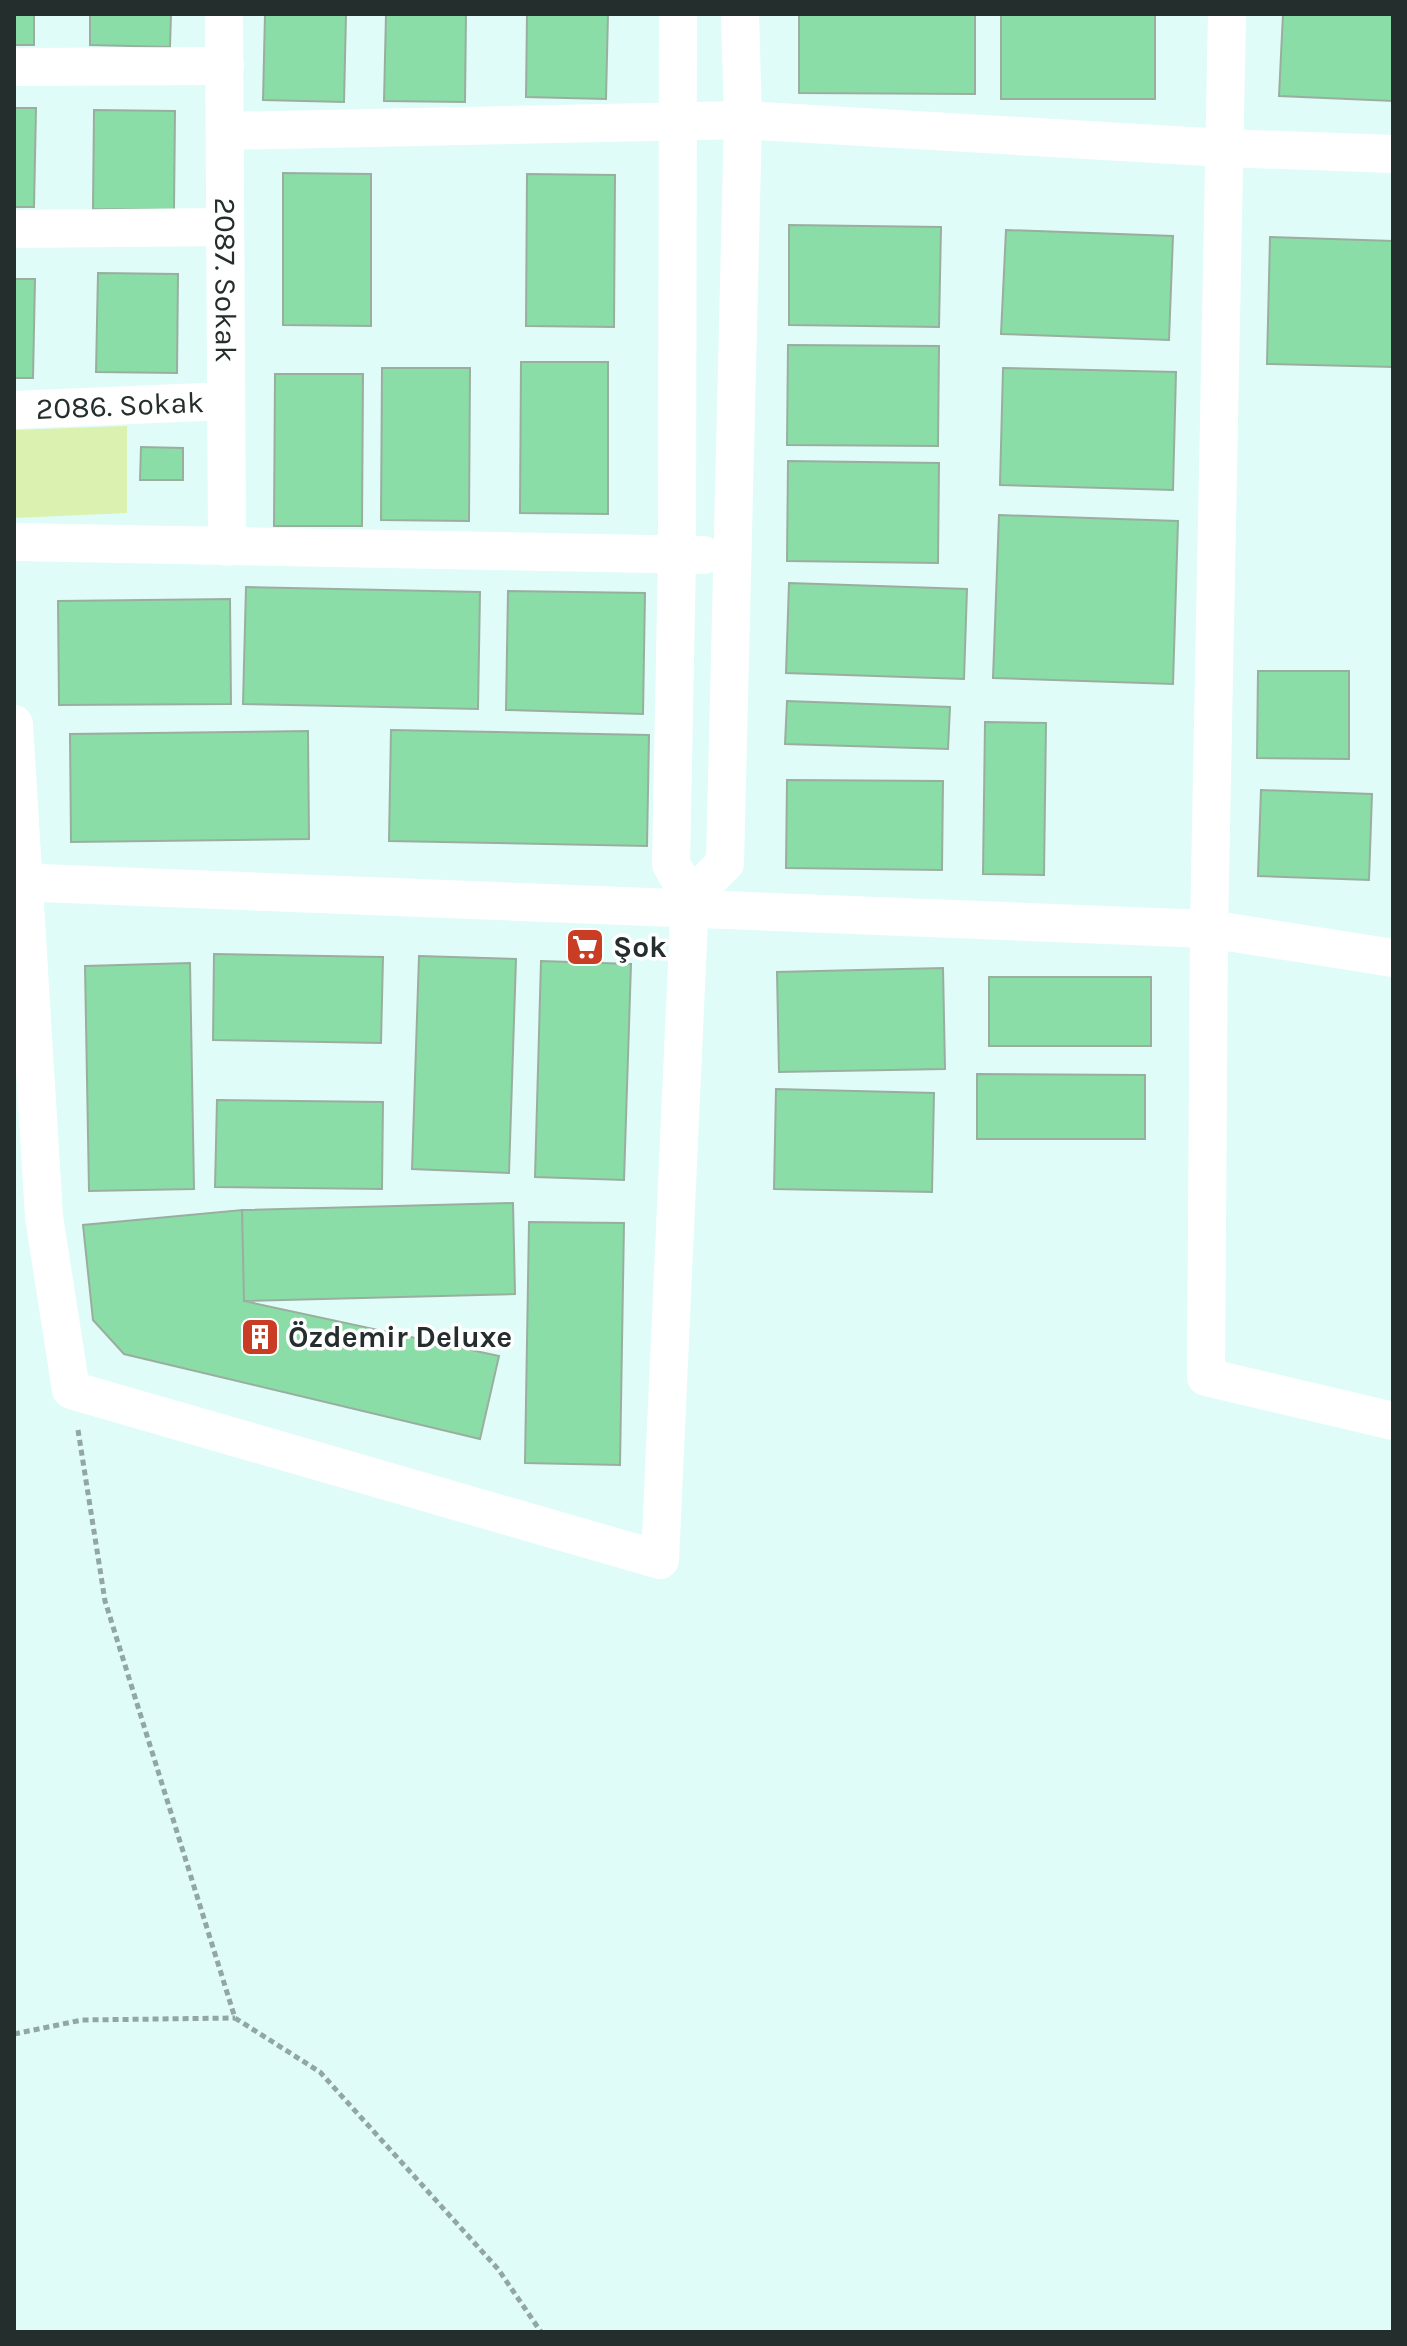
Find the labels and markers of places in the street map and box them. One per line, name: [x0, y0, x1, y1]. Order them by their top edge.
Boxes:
supermarket icon: Şok: [564, 926, 606, 968]
place label: Şok: [613, 929, 667, 965]
building icon: Özdemir Deluxe: [239, 1316, 281, 1358]
place label: Özdemir Deluxe: [288, 1319, 512, 1355]

